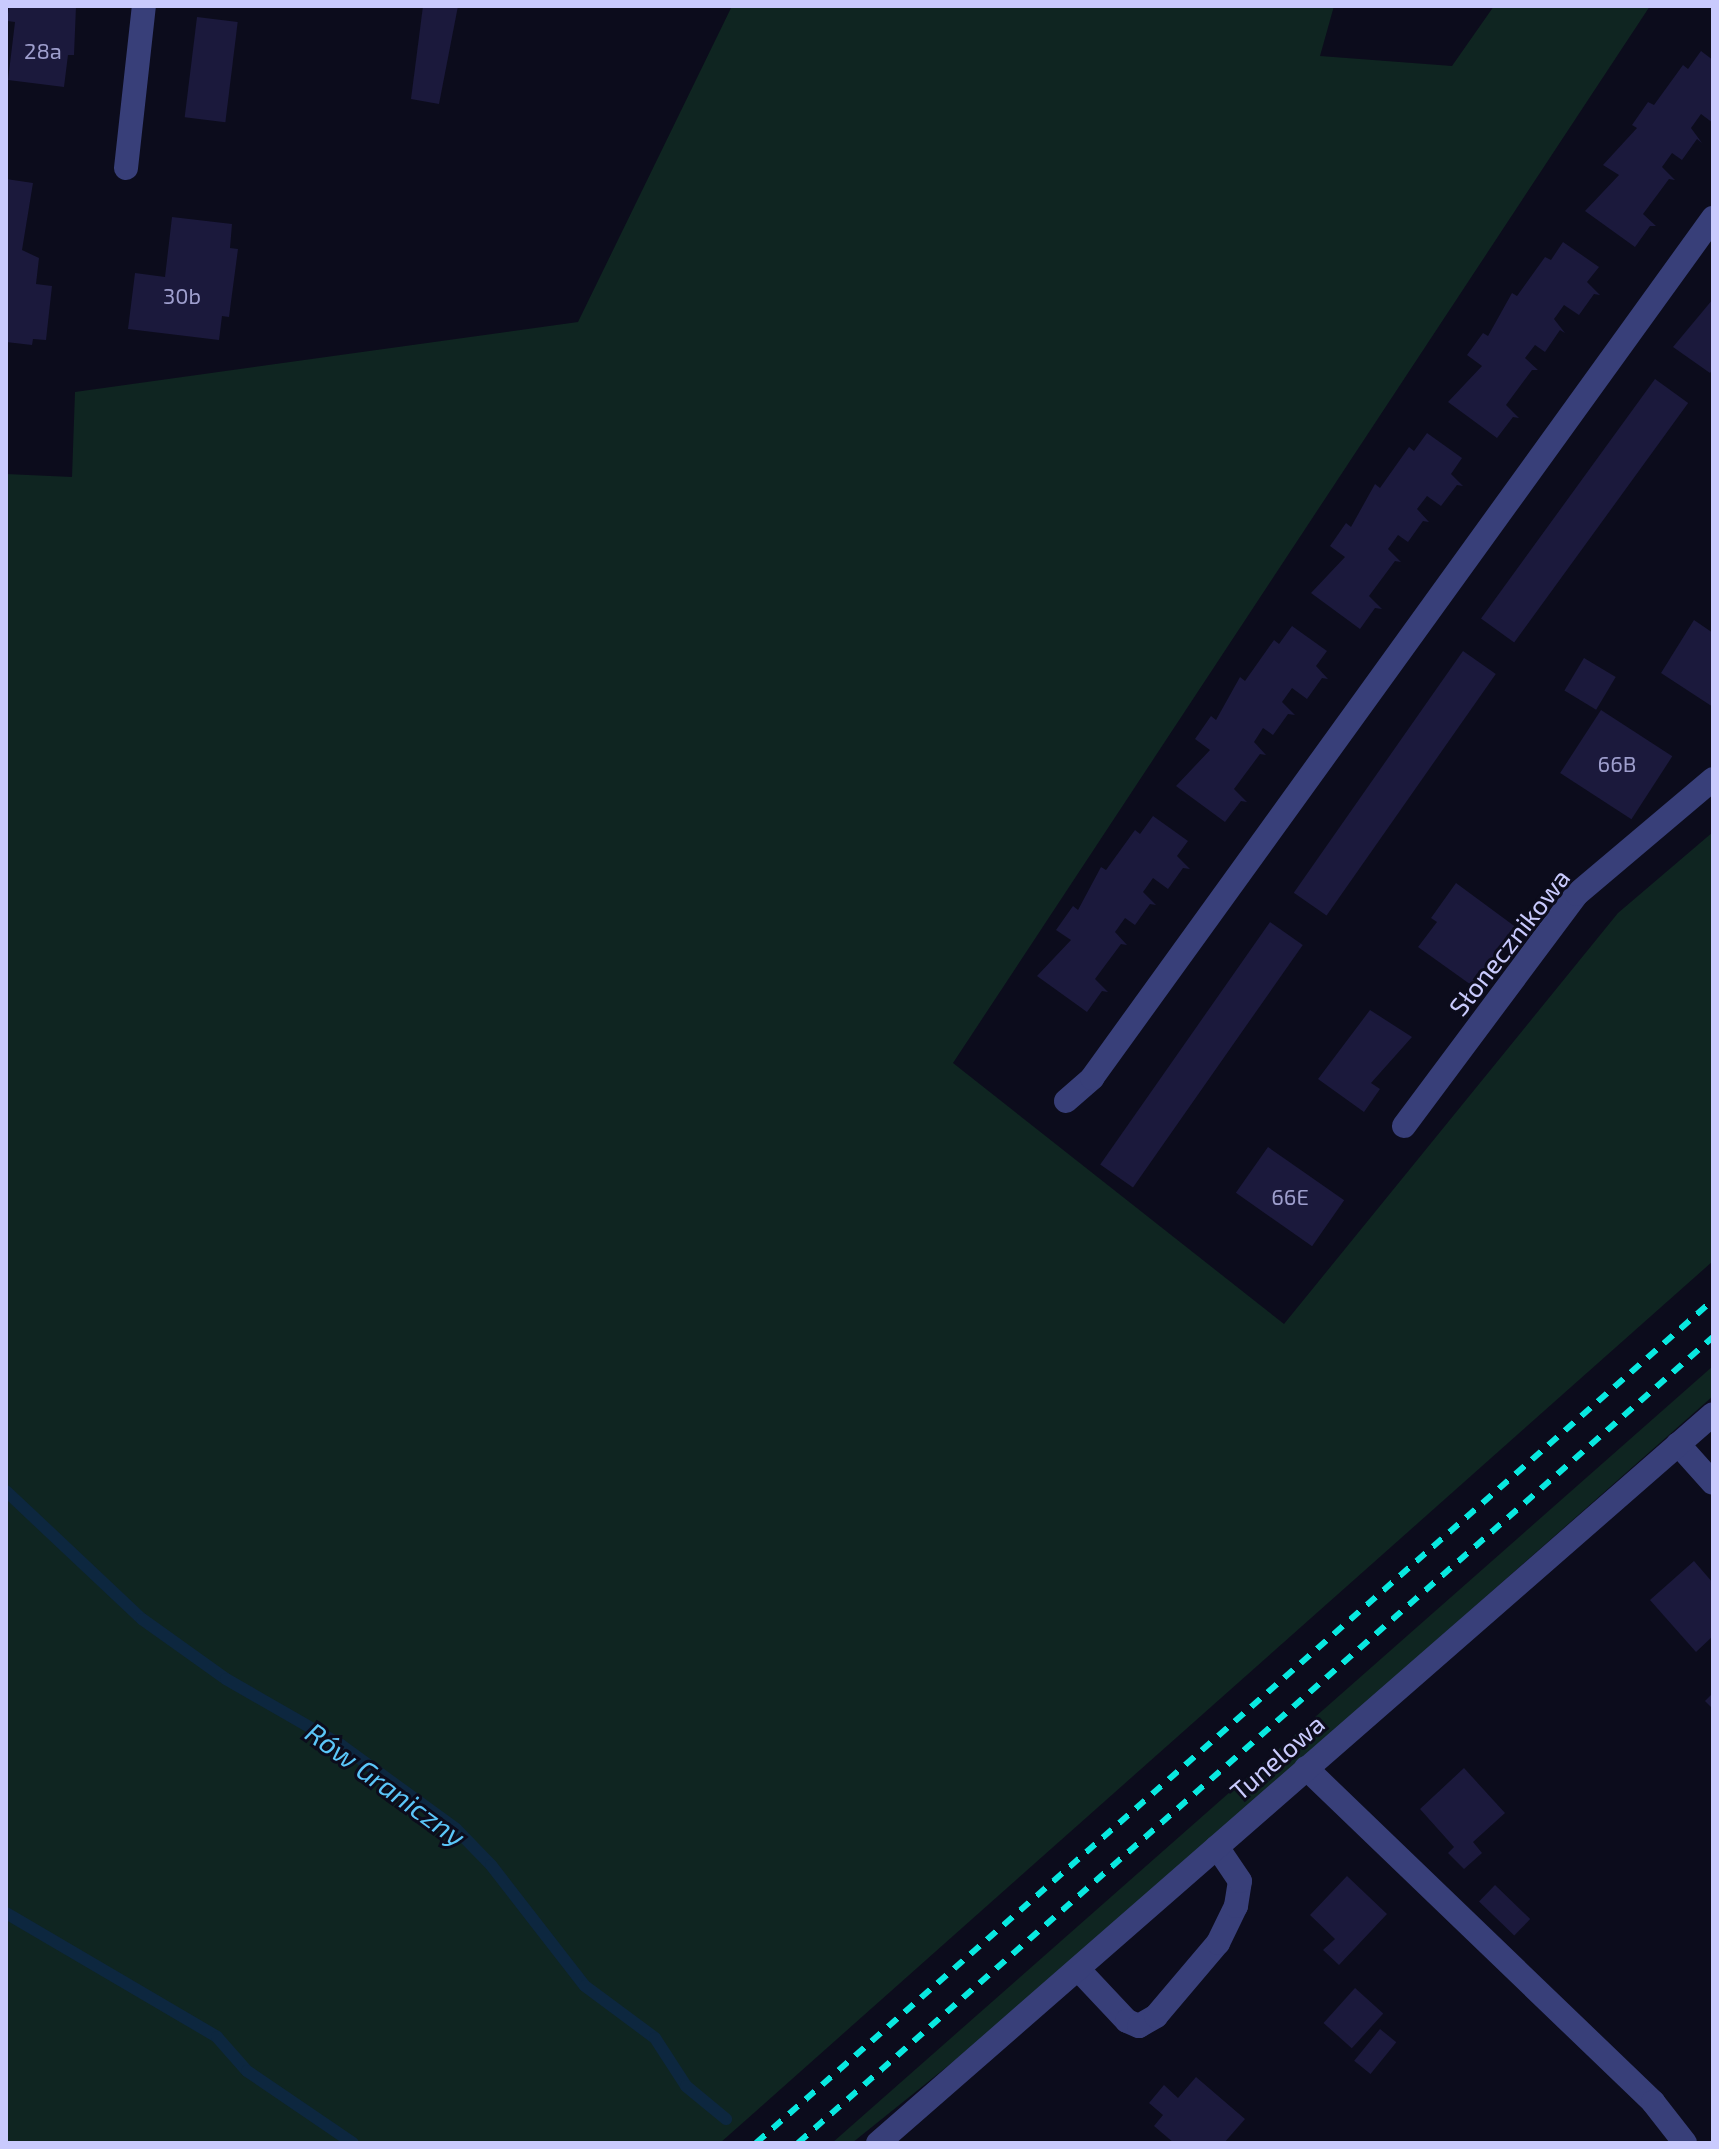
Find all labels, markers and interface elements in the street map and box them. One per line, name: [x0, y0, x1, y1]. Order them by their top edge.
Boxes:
house number: 28a: [24, 38, 62, 64]
house number: 30b: [163, 283, 201, 309]
house number: 66B: [1598, 751, 1636, 777]
street label: Słonecznikowa: [1442, 862, 1576, 1022]
house number: 66E: [1271, 1184, 1309, 1210]
street label: Tunelowa: [1223, 1708, 1331, 1806]
water label: Rów Graniczny: [300, 1715, 472, 1853]

